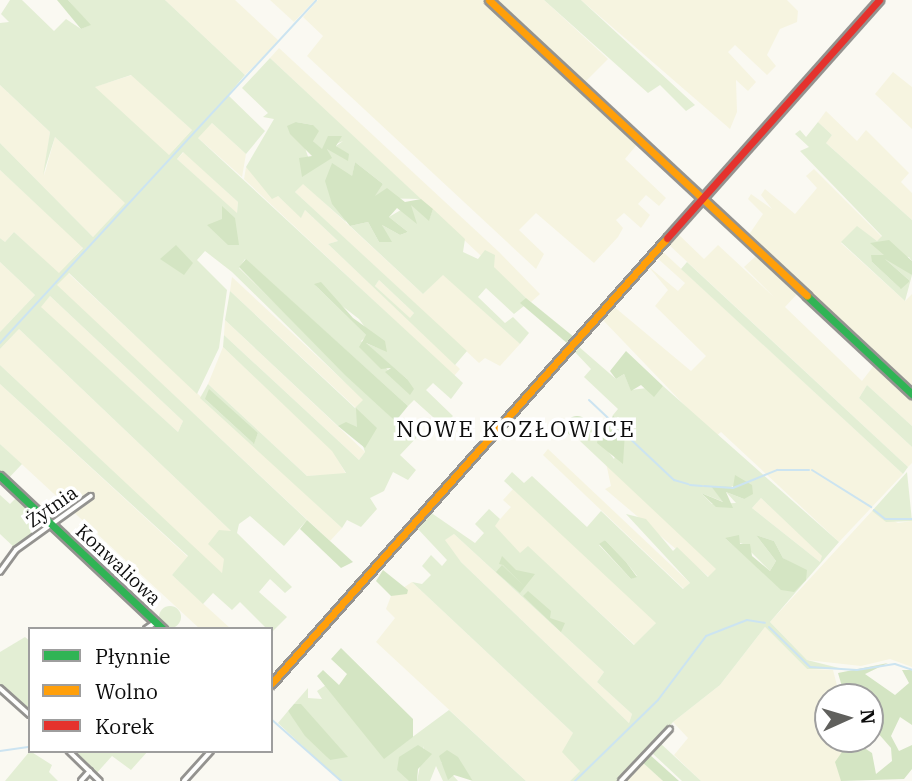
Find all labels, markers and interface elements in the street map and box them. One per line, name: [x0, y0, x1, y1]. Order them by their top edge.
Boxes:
district label: NOWE KOZŁOWICE: [398, 414, 634, 442]
street label: Żytnia: [22, 481, 82, 533]
street label: Konwaliowa: [71, 520, 165, 610]
legend: [28, 627, 273, 753]
text: Płynnie: [95, 642, 171, 670]
text: Wolno: [95, 677, 158, 705]
north arrow: [814, 683, 884, 753]
text: N: [855, 708, 880, 725]
text: Korek: [95, 712, 154, 740]

